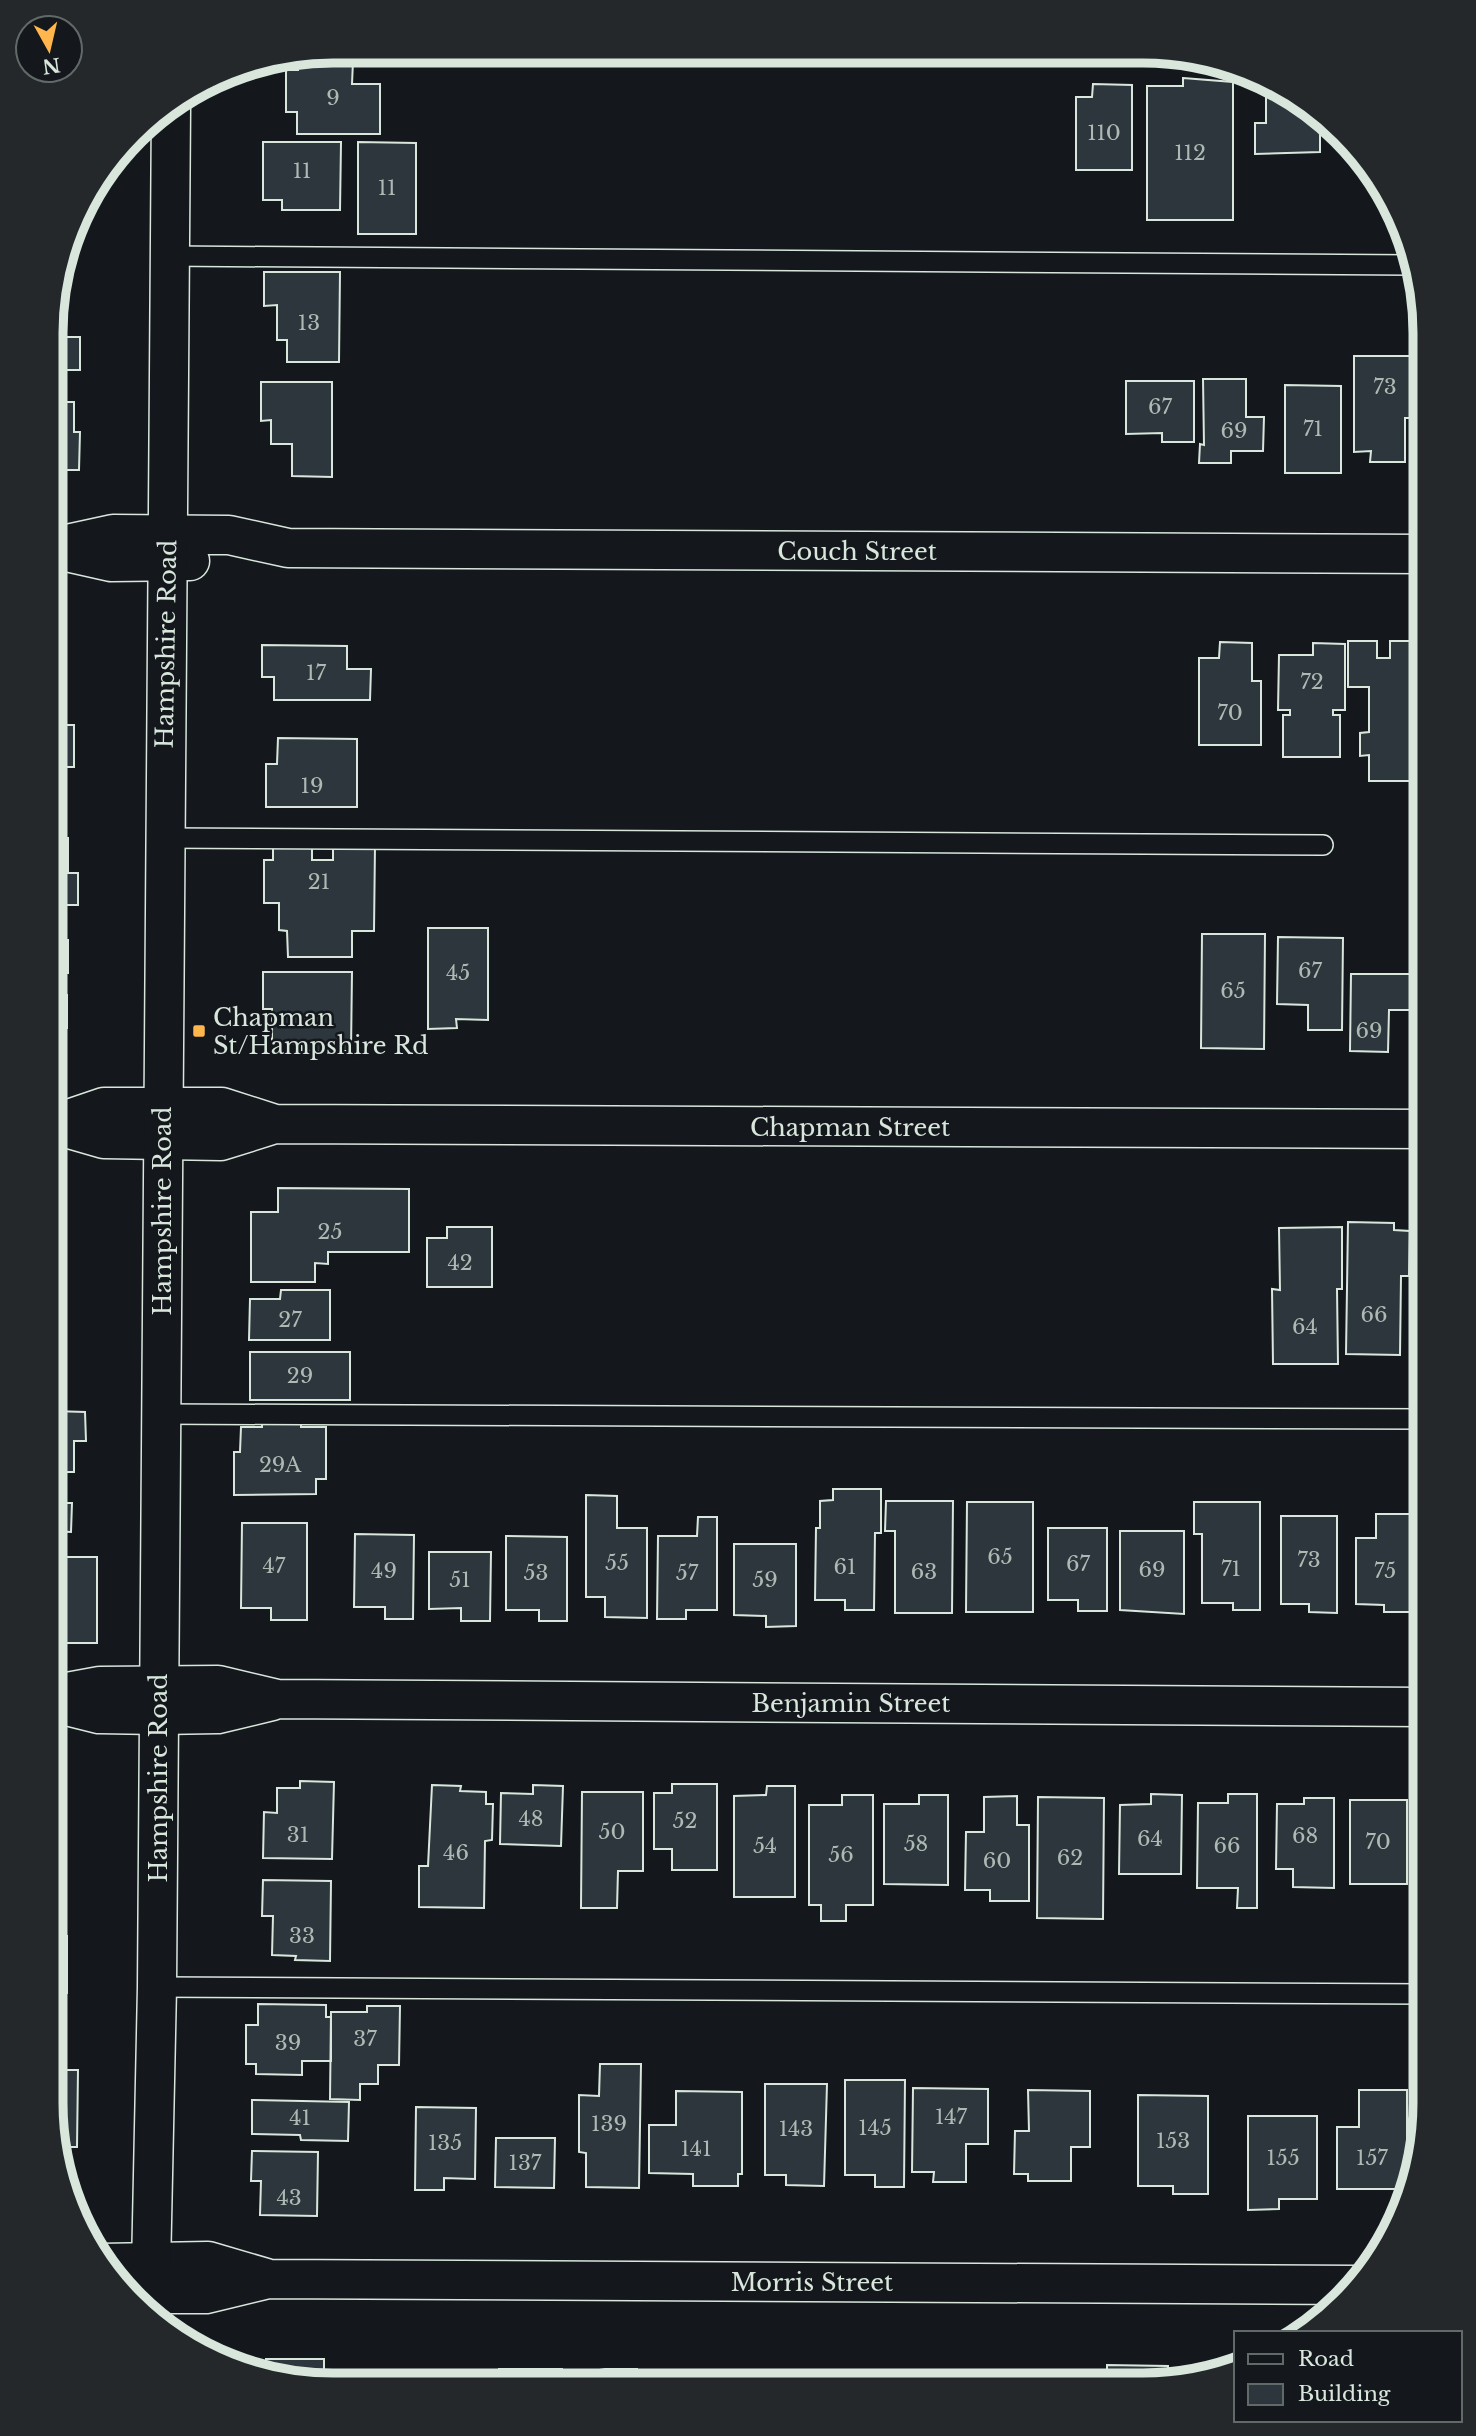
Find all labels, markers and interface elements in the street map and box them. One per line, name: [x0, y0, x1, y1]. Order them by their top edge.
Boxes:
north arrow: [14, 14, 84, 84]
text: N: [41, 53, 62, 78]
house number: 9: [326, 85, 340, 111]
house number: 110: [1087, 120, 1121, 146]
house number: 112: [1174, 140, 1206, 166]
house number: 11: [293, 158, 311, 184]
house number: 11: [378, 175, 396, 201]
house number: 13: [298, 310, 320, 336]
house number: 73: [1373, 374, 1397, 400]
house number: 67: [1148, 394, 1172, 420]
house number: 71: [1303, 416, 1323, 442]
house number: 69: [1220, 418, 1248, 444]
street label: Couch Street: [777, 537, 937, 566]
street label: Hampshire Road: [150, 539, 182, 749]
house number: 17: [306, 660, 326, 686]
house number: 72: [1300, 669, 1324, 695]
house number: 70: [1217, 700, 1243, 726]
house number: 19: [301, 773, 323, 799]
house number: 21: [308, 869, 330, 895]
house number: 67: [1298, 958, 1322, 984]
house number: 45: [446, 960, 470, 986]
house number: 65: [1220, 978, 1246, 1004]
place label: Chapman St/Hampshire Rd: [213, 1003, 428, 1060]
house number: 69: [1355, 1018, 1383, 1044]
marker: Chapman St/Hampshire Rd: [191, 1023, 207, 1039]
street label: Hampshire Road: [148, 1107, 177, 1315]
street label: Chapman Street: [750, 1113, 950, 1142]
house number: 25: [318, 1219, 342, 1245]
house number: 42: [447, 1250, 473, 1276]
house number: 66: [1360, 1302, 1388, 1328]
house number: 27: [278, 1307, 302, 1333]
house number: 64: [1292, 1314, 1318, 1340]
house number: 29: [287, 1363, 313, 1389]
house number: 29A: [259, 1452, 302, 1478]
house number: 65: [987, 1544, 1013, 1570]
house number: 73: [1297, 1547, 1321, 1573]
house number: 55: [605, 1550, 629, 1576]
house number: 67: [1066, 1551, 1090, 1577]
house number: 47: [263, 1553, 286, 1579]
house number: 61: [834, 1554, 856, 1580]
house number: 71: [1221, 1556, 1241, 1582]
house number: 69: [1138, 1557, 1166, 1583]
house number: 49: [371, 1558, 397, 1584]
house number: 75: [1374, 1558, 1396, 1584]
house number: 63: [911, 1559, 937, 1585]
house number: 53: [524, 1560, 548, 1586]
house number: 57: [676, 1560, 699, 1586]
house number: 51: [449, 1567, 471, 1593]
house number: 59: [752, 1567, 778, 1593]
street label: Hampshire Road: [144, 1674, 173, 1882]
street label: Benjamin Street: [752, 1689, 950, 1718]
house number: 48: [518, 1806, 544, 1832]
house number: 52: [673, 1808, 697, 1834]
house number: 50: [599, 1819, 625, 1845]
house number: 31: [287, 1822, 309, 1848]
house number: 68: [1292, 1823, 1318, 1849]
house number: 64: [1137, 1826, 1163, 1852]
house number: 70: [1365, 1829, 1391, 1855]
house number: 58: [904, 1831, 928, 1857]
house number: 54: [753, 1833, 777, 1859]
house number: 66: [1213, 1833, 1241, 1859]
house number: 46: [443, 1840, 469, 1866]
house number: 56: [828, 1842, 854, 1868]
house number: 62: [1057, 1845, 1083, 1871]
house number: 60: [983, 1848, 1011, 1874]
house number: 33: [289, 1923, 315, 1949]
house number: 37: [353, 2026, 377, 2052]
house number: 39: [275, 2030, 301, 2056]
house number: 147: [935, 2104, 968, 2130]
house number: 41: [289, 2105, 311, 2131]
house number: 139: [591, 2111, 627, 2137]
house number: 145: [858, 2115, 892, 2141]
house number: 143: [779, 2116, 813, 2142]
house number: 153: [1156, 2128, 1190, 2154]
house number: 135: [428, 2130, 462, 2156]
house number: 141: [680, 2136, 712, 2162]
house number: 155: [1266, 2145, 1300, 2171]
house number: 157: [1356, 2145, 1388, 2171]
house number: 137: [509, 2150, 542, 2176]
house number: 43: [276, 2185, 302, 2211]
street label: Morris Street: [731, 2268, 893, 2297]
legend: [1234, 2331, 1462, 2422]
text: Road: [1298, 2346, 1354, 2372]
text: Building: [1298, 2381, 1391, 2407]

